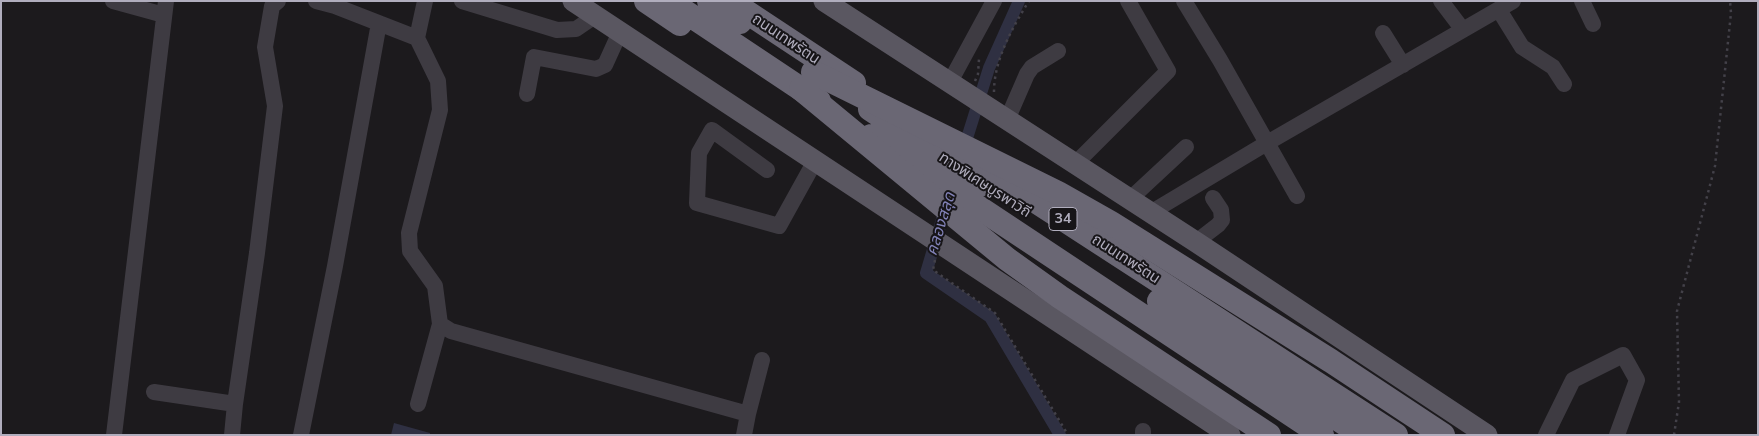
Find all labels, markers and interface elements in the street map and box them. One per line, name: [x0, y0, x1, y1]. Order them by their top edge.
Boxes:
street label: ถนนเทพรัตน: [749, 10, 823, 68]
street label: ทางพิเศษบูรพาวิถี: [936, 149, 1034, 221]
water label: คลองสลุด: [922, 190, 960, 258]
road number: 34: [1049, 208, 1077, 230]
street label: ถนนเทพรัตน: [1089, 230, 1163, 288]

